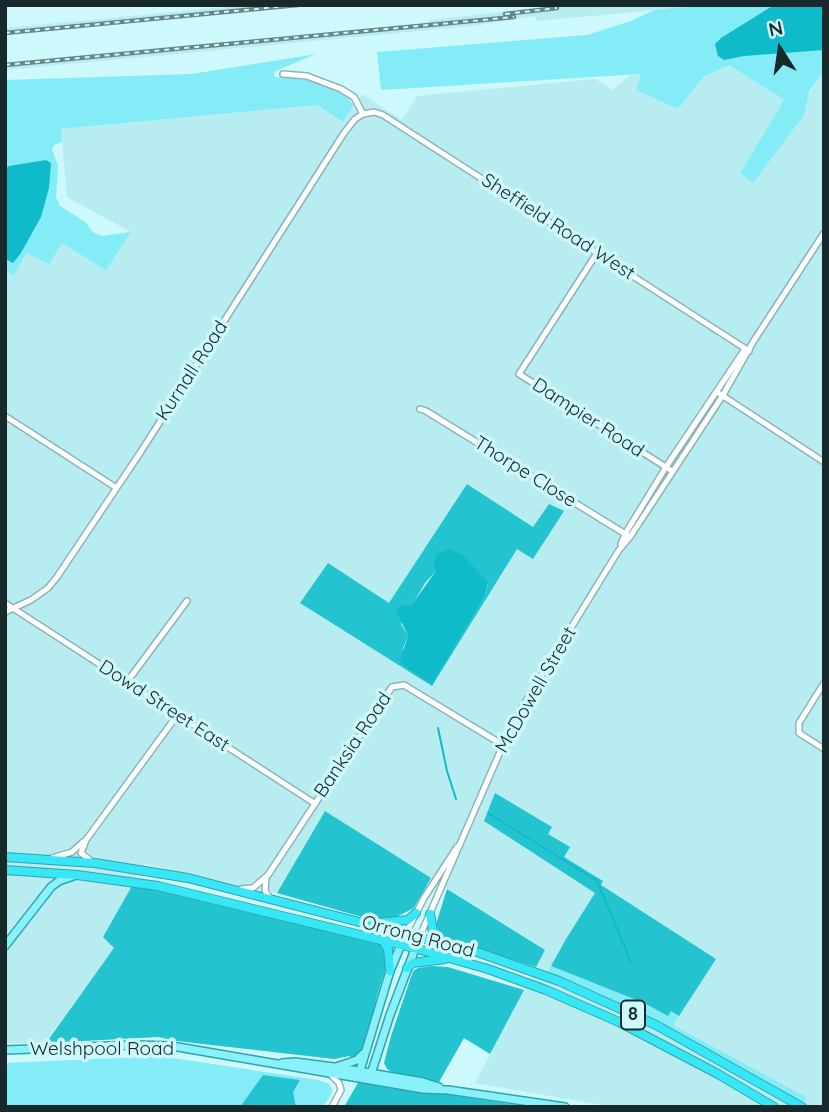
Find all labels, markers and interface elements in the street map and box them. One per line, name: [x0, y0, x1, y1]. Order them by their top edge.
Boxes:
north arrow: [745, 14, 815, 84]
text: N: [766, 15, 785, 42]
street label: Sheffield Road West: [477, 169, 639, 285]
street label: Kurnall Road: [151, 317, 233, 425]
street label: Dampier Road: [528, 373, 648, 463]
street label: Thorpe Close: [470, 432, 580, 512]
street label: McDowell Street: [491, 623, 581, 757]
street label: Dowd Street East: [94, 655, 234, 757]
street label: Banksia Road: [310, 688, 396, 802]
street label: Orrong Road: [359, 911, 477, 963]
road number: 8: [621, 1000, 645, 1030]
street label: Welshpool Road: [30, 1038, 174, 1060]

